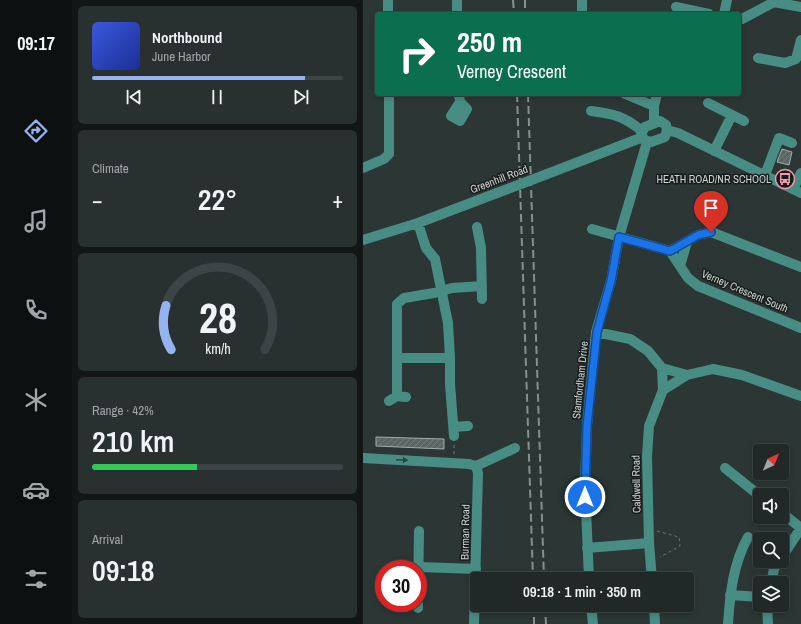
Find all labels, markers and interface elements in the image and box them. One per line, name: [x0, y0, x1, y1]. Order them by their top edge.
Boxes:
text: 250 m: [457, 23, 522, 61]
text: Northbound: [152, 27, 222, 48]
icon: right: [391, 28, 443, 80]
text: 09:17: [17, 31, 55, 56]
text: June Harbor: [152, 48, 211, 65]
text: Verney Crescent: [457, 59, 566, 84]
icon: previous: [123, 86, 145, 108]
icon: pause: [206, 86, 228, 108]
icon: next: [290, 86, 312, 108]
icon: directions: [22, 117, 50, 145]
text: Climate: [92, 160, 129, 177]
street label: Greenhill Road: [468, 162, 530, 196]
bus stop icon: HEATH ROAD/NR SCHOOL: [774, 168, 796, 190]
place label: HEATH ROAD/NR SCHOOL: [656, 172, 771, 186]
text: 22°: [198, 179, 237, 219]
text: −: [92, 185, 103, 215]
text: +: [332, 185, 343, 215]
pin: [694, 191, 728, 232]
icon: arrive: [700, 197, 722, 219]
icon: music: [22, 207, 50, 235]
street label: Verney Crescent South: [700, 266, 790, 316]
text: 28: [199, 290, 236, 346]
icon: phone: [22, 296, 50, 324]
text: km/h: [205, 339, 230, 358]
street label: Stamfordham Drive: [569, 340, 591, 420]
icon: climate: [22, 386, 50, 414]
text: Range · 42%: [92, 402, 154, 419]
text: 210 km: [92, 421, 174, 461]
north arrow: [753, 444, 789, 480]
map controls: [753, 444, 789, 612]
street label: Caldwell Road: [628, 455, 644, 513]
one-way arrow: [396, 456, 408, 463]
icon: car: [22, 476, 50, 504]
position arrow: [564, 476, 606, 518]
button: sound: [753, 488, 789, 524]
street label: Burman Road: [458, 504, 472, 560]
text: Arrival: [92, 531, 123, 548]
button: search: [753, 532, 789, 568]
text: 09:18: [92, 550, 154, 590]
speed limit sign: 30: [375, 560, 427, 612]
icon: filters: [22, 565, 50, 593]
button: layers: [753, 576, 789, 612]
text: 09:18 · 1 min · 350 m: [523, 581, 641, 602]

